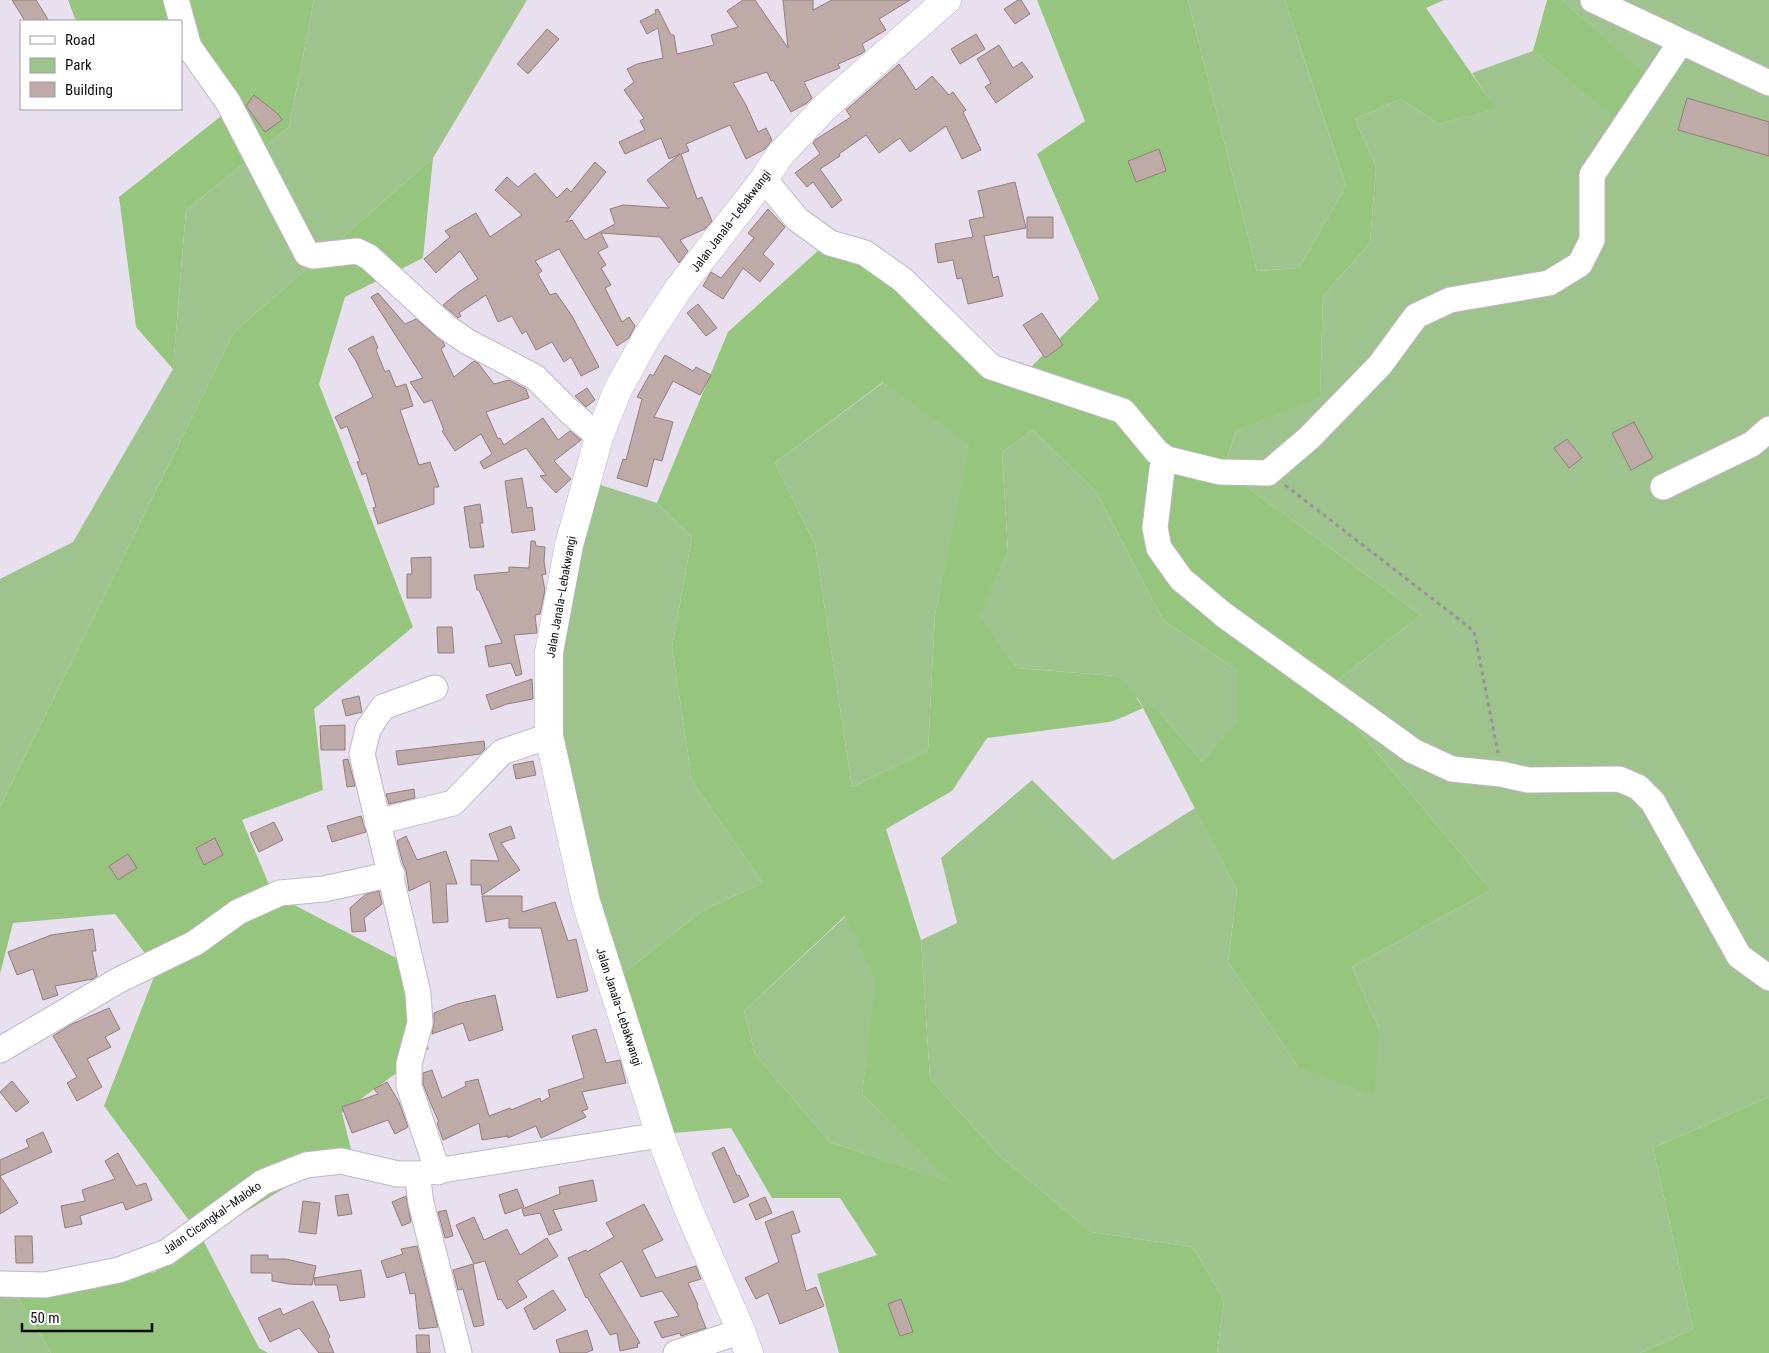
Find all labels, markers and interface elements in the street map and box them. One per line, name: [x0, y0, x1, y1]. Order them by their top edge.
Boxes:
legend: [20, 20, 182, 110]
text: Road: [65, 31, 95, 49]
text: Park: [65, 56, 92, 74]
text: Building: [65, 81, 113, 99]
street label: Jalan Janala–Lebakwangi: [688, 167, 774, 275]
street label: Jalan Janala–Lebakwangi: [543, 535, 579, 659]
street label: Jalan Janala–Lebakwangi: [593, 946, 645, 1068]
street label: Jalan Cicangkal–Maloko: [160, 1179, 264, 1257]
scale bar: [22, 1300, 152, 1332]
text: 50 m: [30, 1309, 60, 1327]

